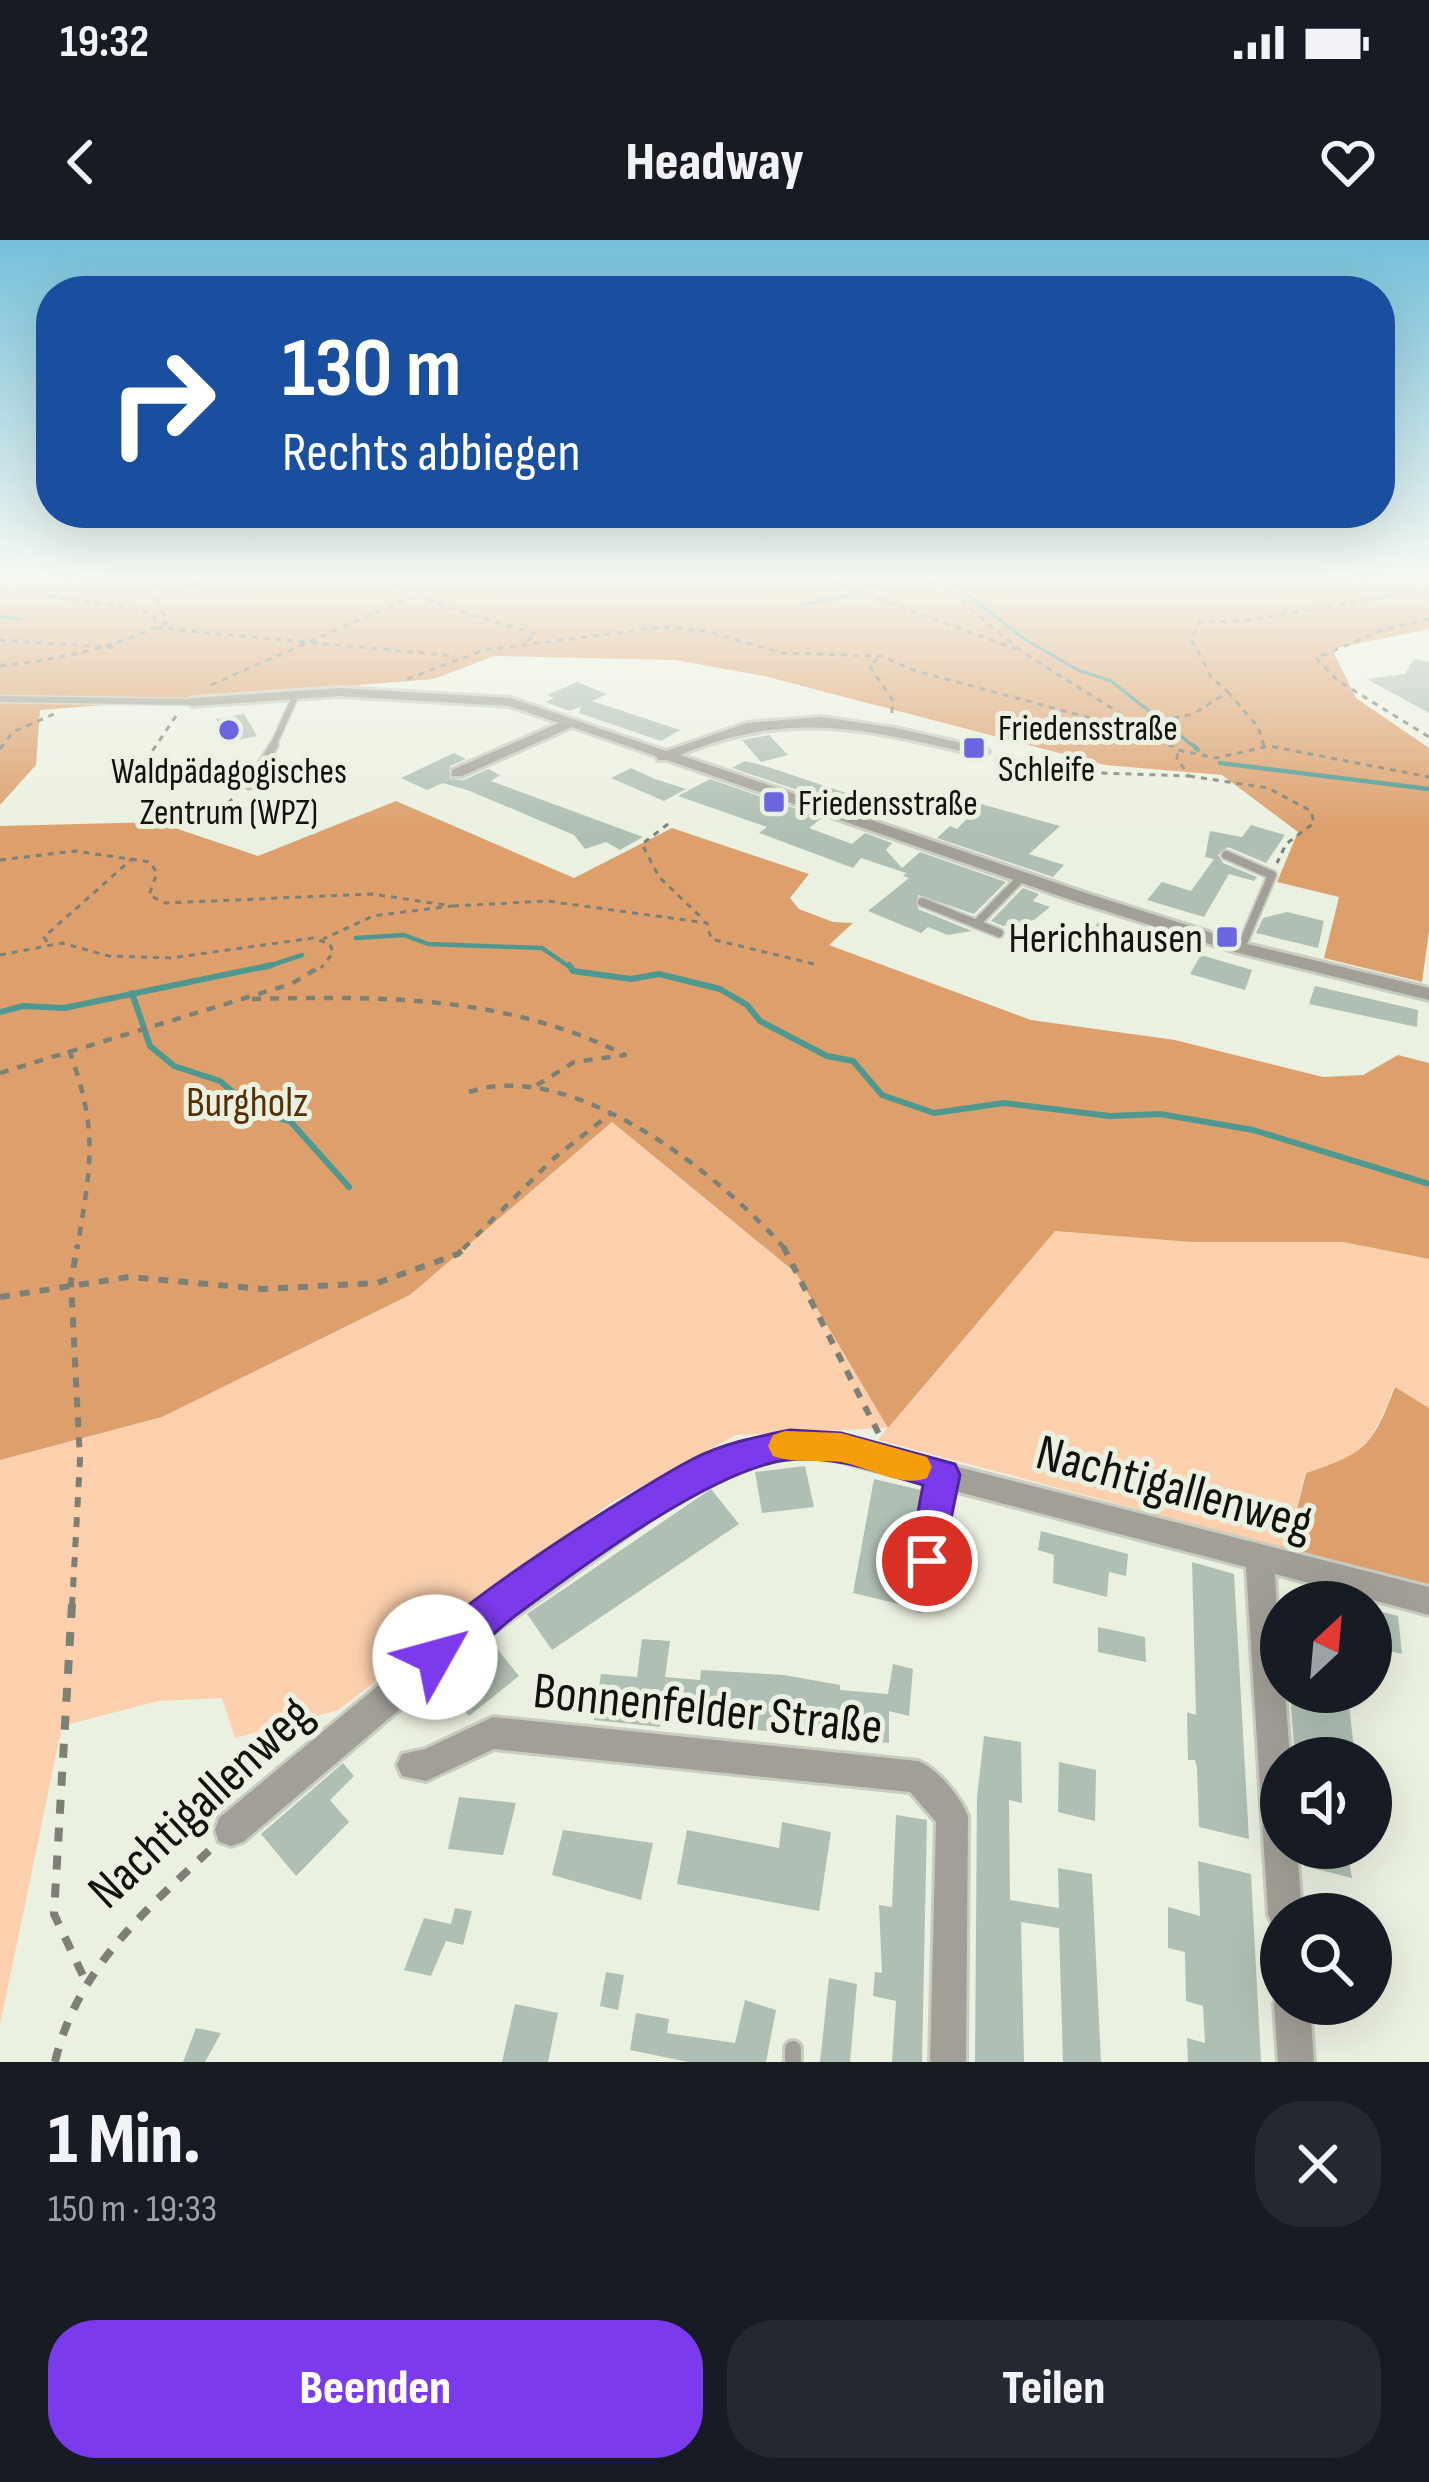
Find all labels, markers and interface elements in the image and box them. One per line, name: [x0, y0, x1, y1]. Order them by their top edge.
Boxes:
text: 19:32: [60, 15, 149, 70]
icon: back: [48, 129, 114, 195]
icon: heart: [1315, 129, 1381, 195]
text: Headway: [625, 130, 804, 195]
text: 130 m: [282, 319, 461, 420]
icon: right: [84, 324, 240, 480]
text: Rechts abbiegen: [282, 421, 581, 486]
place label: Friedensstraße Schleife: [998, 708, 1178, 792]
marker: Waldpädagogisches Zentrum (WPZ): [216, 717, 242, 743]
marker: Friedensstraße Schleife: [961, 735, 987, 761]
place label: Waldpädagogisches Zentrum (WPZ): [111, 751, 347, 835]
place label: Friedensstraße: [798, 783, 978, 826]
marker: Friedensstraße: [761, 789, 787, 815]
place label: Herichhausen: [1008, 914, 1203, 965]
marker: Herichhausen: [1214, 924, 1240, 950]
park label: Burgholz: [186, 1078, 308, 1129]
street label: Nachtigallenweg: [1030, 1422, 1319, 1555]
pin: [876, 1510, 978, 1612]
icon: arrive: [894, 1528, 960, 1594]
north arrow: [1260, 1581, 1392, 1713]
map controls: [1260, 1581, 1392, 2025]
position arrow: [372, 1594, 498, 1720]
street label: Bonnenfelder Straße: [530, 1661, 885, 1758]
street label: Nachtigallenweg: [76, 1684, 325, 1922]
button: sound: [1260, 1737, 1392, 1869]
button: search: [1260, 1893, 1392, 2025]
text: 1 Min.: [48, 2097, 201, 2184]
button: close: [1255, 2101, 1381, 2227]
text: 150 m · 19:33: [48, 2186, 217, 2233]
button: Beenden: [48, 2320, 703, 2458]
button: Teilen: [727, 2320, 1381, 2458]

